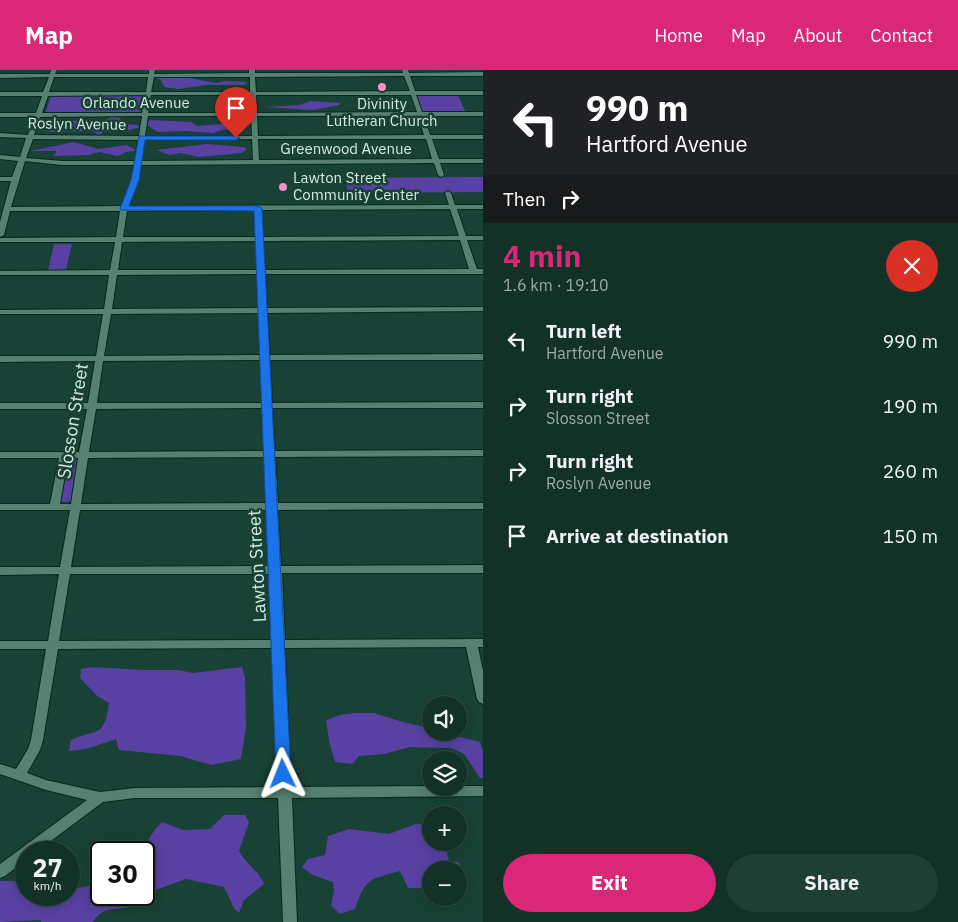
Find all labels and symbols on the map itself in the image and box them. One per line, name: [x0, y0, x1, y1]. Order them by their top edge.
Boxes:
marker: Divinity Lutheran Church: [376, 81, 388, 93]
pin: [215, 87, 257, 138]
street label: Orlando Avenue: [82, 93, 190, 112]
place label: Divinity Lutheran Church: [326, 94, 438, 130]
street label: Roslyn Avenue: [28, 113, 126, 134]
street label: Greenwood Avenue: [280, 139, 412, 158]
place label: Lawton Street Community Center: [293, 168, 419, 204]
marker: Lawton Street Community Center: [277, 181, 289, 193]
street label: Slosson Street: [52, 361, 93, 480]
street label: Lawton Street: [242, 509, 271, 623]
position arrow: [256, 747, 308, 799]
speed limit sign: 30: [90, 841, 155, 906]

